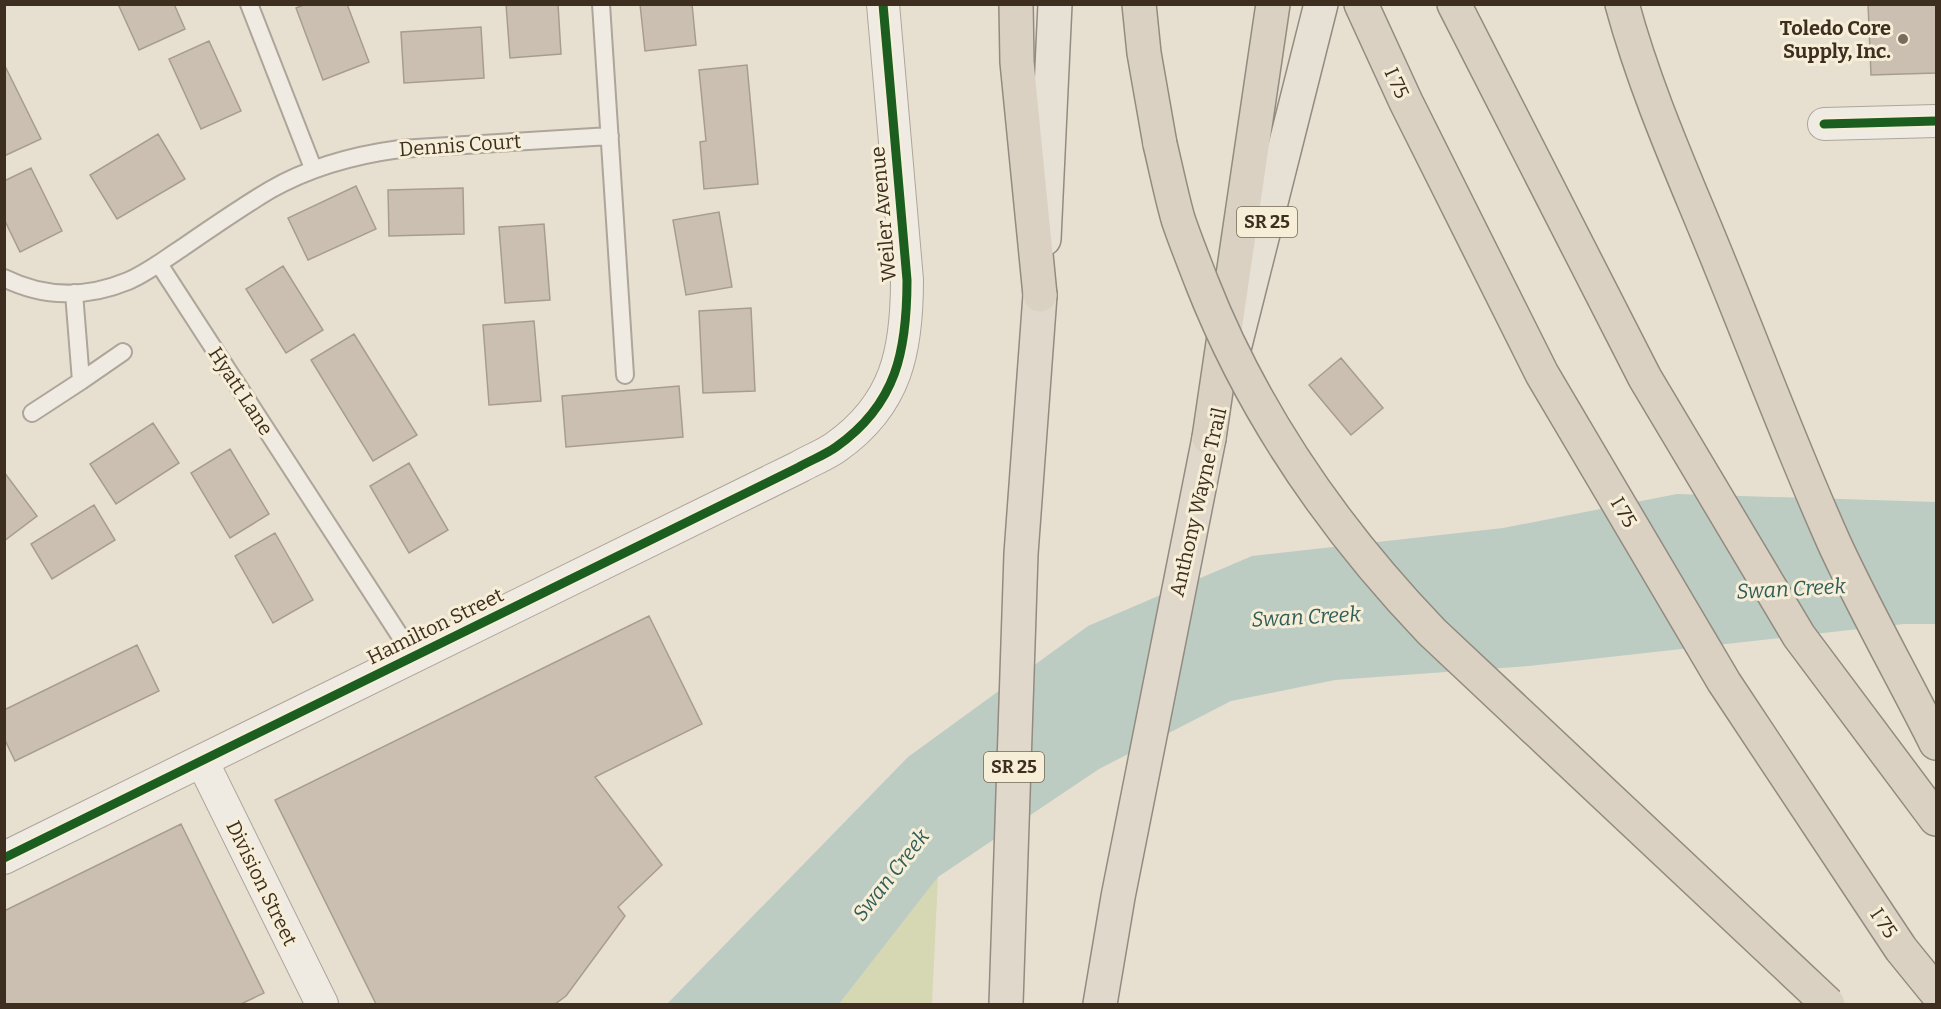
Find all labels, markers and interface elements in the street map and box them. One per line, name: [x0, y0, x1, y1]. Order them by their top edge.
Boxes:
place label: Toledo Core Supply, Inc.: [1780, 16, 1891, 63]
marker: Toledo Core Supply, Inc.: [1896, 32, 1910, 46]
street label: I 75: [1379, 64, 1415, 102]
street label: Dennis Court: [398, 129, 522, 161]
street label: Weiler Avenue: [865, 145, 901, 283]
road number: SR 25: [1237, 207, 1297, 237]
street label: Hyatt Lane: [204, 342, 278, 440]
street label: Anthony Wayne Trail: [1165, 405, 1231, 599]
street label: I 75: [1606, 492, 1642, 532]
water label: Swan Creek: [1736, 573, 1847, 605]
street label: Hamilton Street: [363, 583, 507, 669]
water label: Swan Creek: [1251, 601, 1362, 633]
road number: SR 25: [984, 752, 1044, 782]
street label: Division Street: [221, 817, 303, 949]
water label: Swan Creek: [847, 823, 935, 926]
street label: I 75: [1865, 903, 1903, 943]

